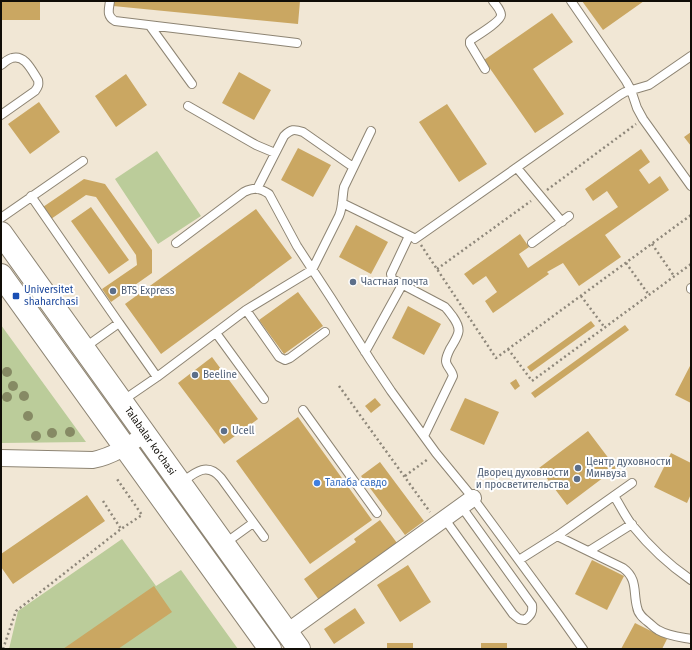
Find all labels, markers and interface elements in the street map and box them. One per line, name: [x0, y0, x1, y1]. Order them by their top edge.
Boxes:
place label: Частная почта: [361, 276, 428, 288]
marker: Частная почта: [348, 277, 358, 287]
place label: Universitet shaharchasi: [24, 284, 78, 308]
place label: BTS Express: [121, 285, 175, 297]
marker: BTS Express: [108, 286, 118, 296]
marker: Universitet shaharchasi: [11, 291, 21, 301]
place label: Beeline: [203, 369, 237, 381]
marker: Beeline: [190, 370, 200, 380]
street label: Talabalar ko'chasi: [122, 405, 178, 478]
place label: Ucell: [232, 425, 255, 437]
marker: Ucell: [219, 426, 229, 436]
place label: Центр духовности Минвуза: [586, 456, 671, 480]
marker: Центр духовности Минвуза: [573, 463, 583, 473]
place label: Дворец духовности и просветительства: [476, 467, 569, 491]
marker: Дворец духовности и просветительства: [572, 474, 582, 484]
place label: Талаба савдо: [325, 477, 387, 489]
marker: Талаба савдо: [312, 478, 322, 488]

